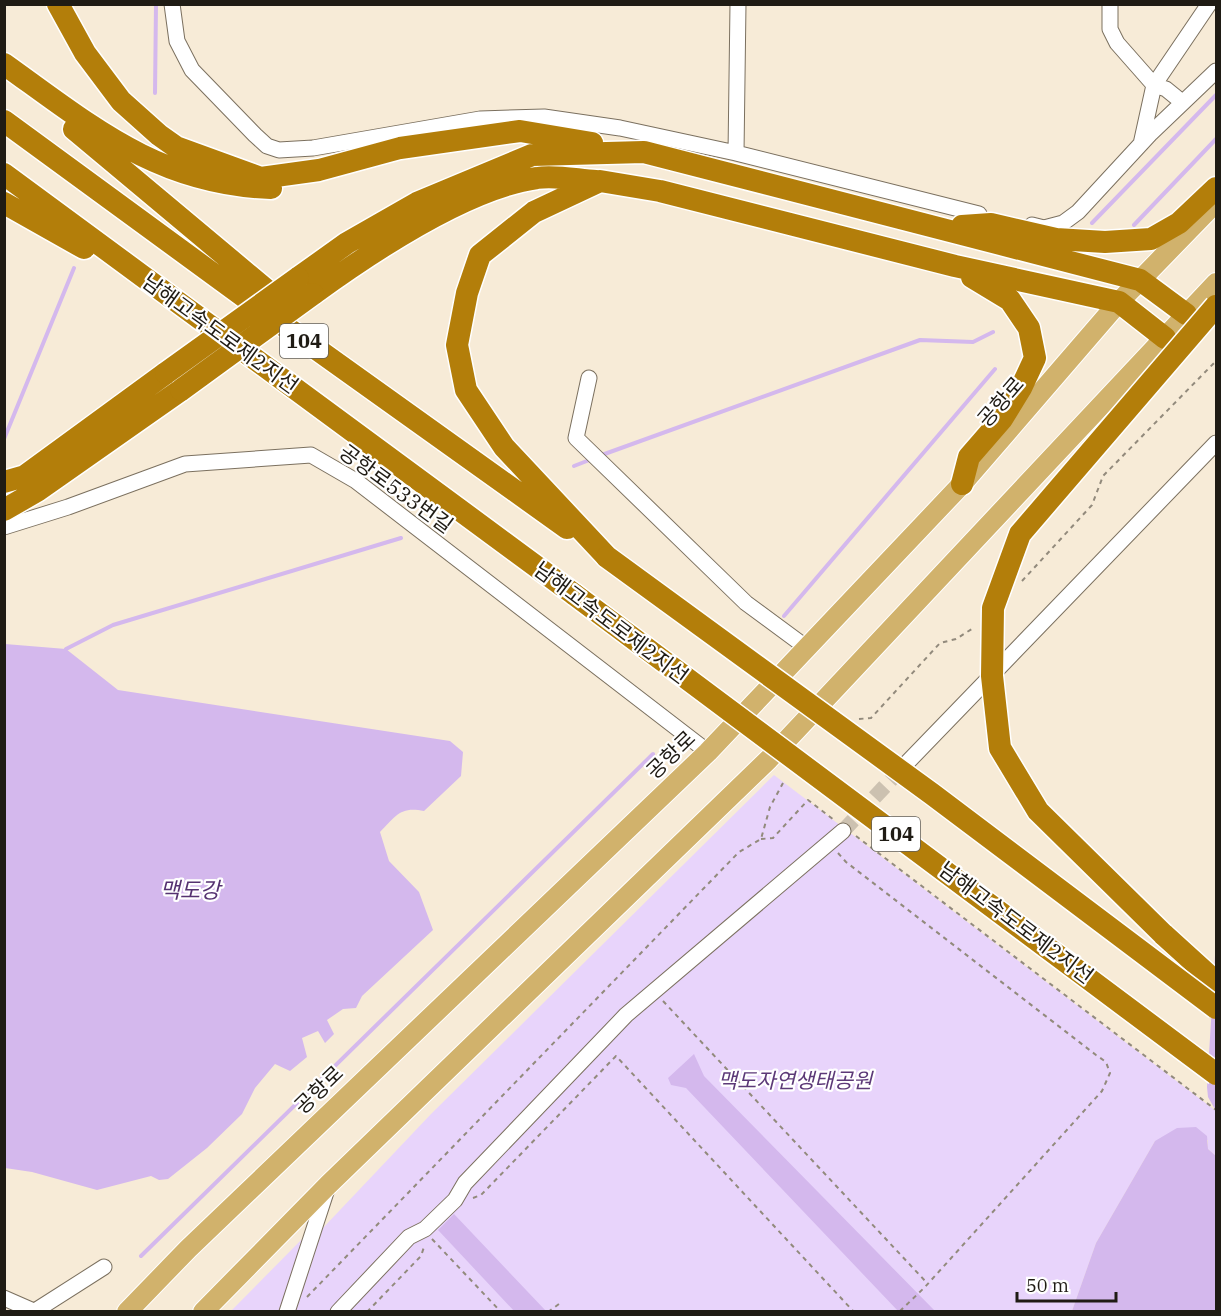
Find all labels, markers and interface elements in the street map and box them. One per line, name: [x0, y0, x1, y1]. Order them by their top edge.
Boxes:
street label: 남해고속도로제2지선: [137, 267, 304, 399]
road number: 104: [280, 324, 328, 358]
street label: 공항로: [971, 370, 1030, 432]
street label: 공항로533번길: [334, 437, 459, 539]
street label: 남해고속도로제2지선: [529, 555, 694, 689]
street label: 공항로: [640, 724, 701, 784]
road number: 104: [872, 817, 920, 851]
street label: 남해고속도로제2지선: [934, 855, 1099, 989]
water label: 맥도강: [160, 875, 223, 904]
street label: 공항로: [288, 1059, 349, 1119]
park label: 맥도자연생태공원: [718, 1066, 874, 1094]
scale bar: [1017, 1265, 1116, 1303]
text: 50 m: [1026, 1274, 1069, 1297]

